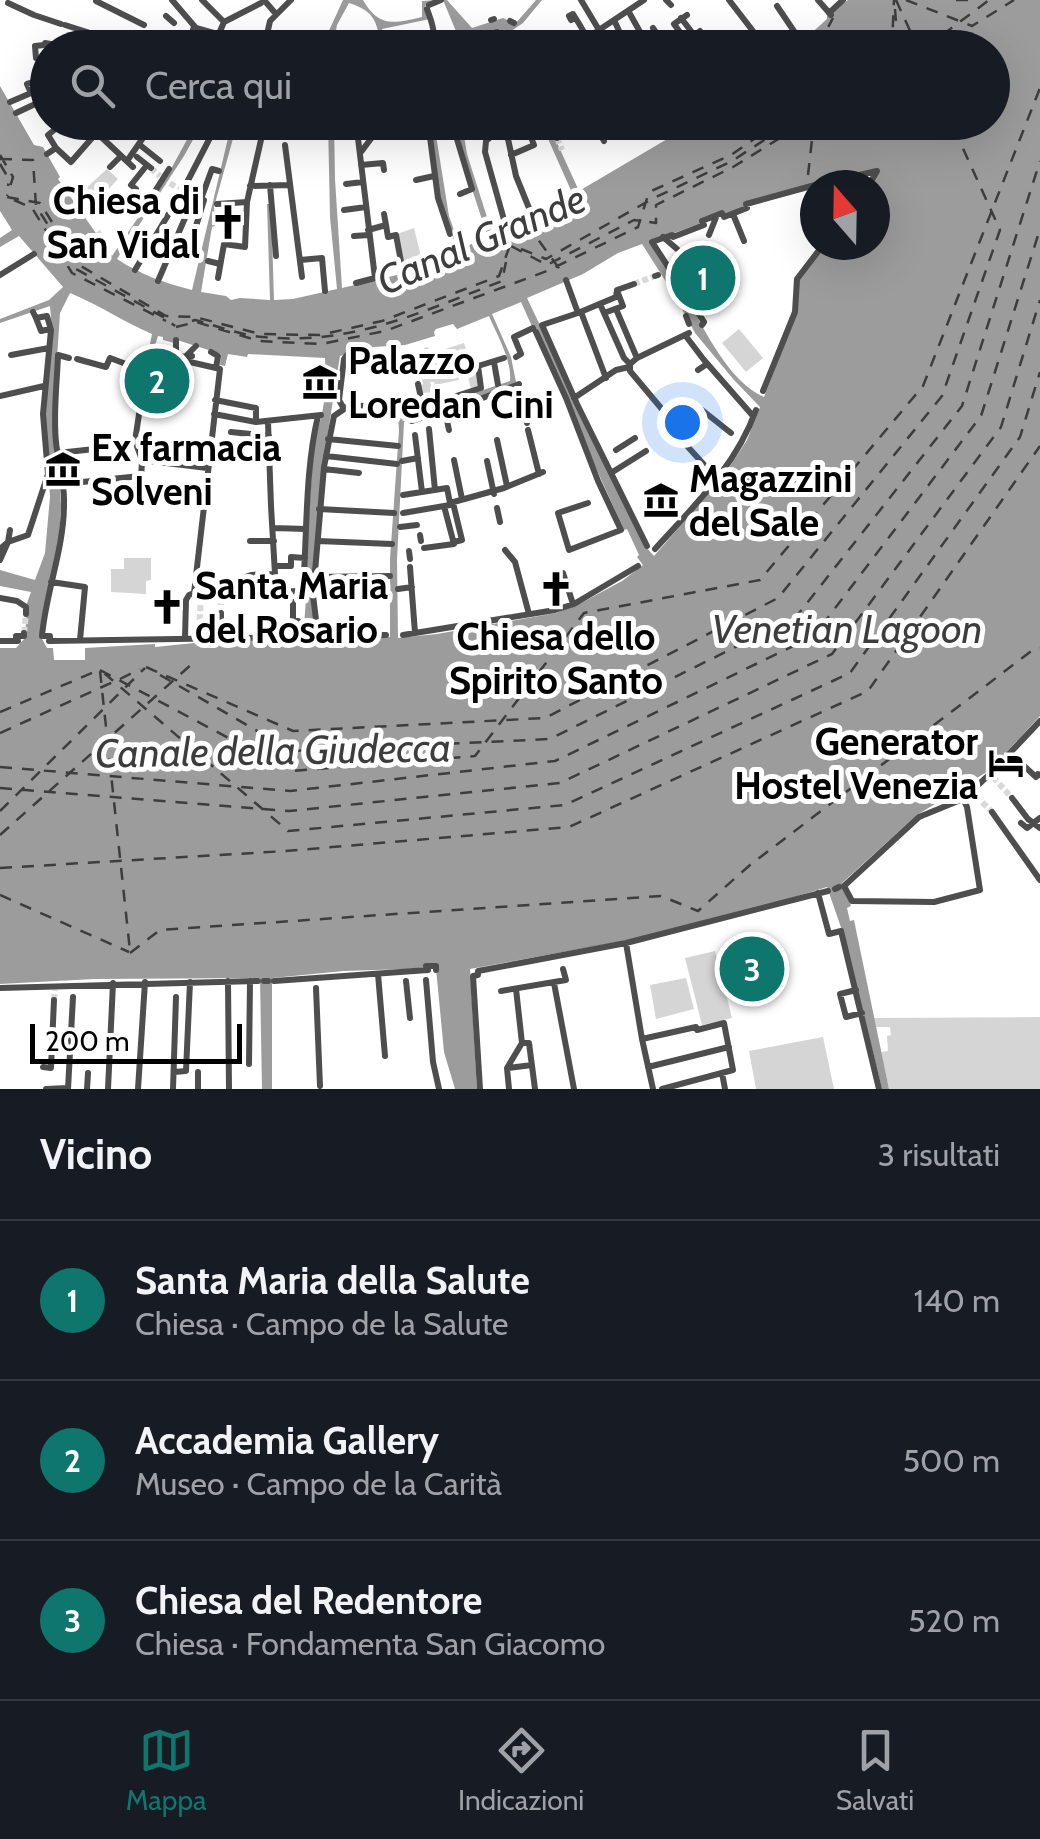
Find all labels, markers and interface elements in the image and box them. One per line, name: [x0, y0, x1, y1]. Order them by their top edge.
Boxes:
search box: [30, 30, 1010, 140]
icon: search: [65, 58, 120, 113]
text: Cerca qui: [145, 62, 292, 109]
north arrow: [800, 170, 890, 260]
water label: Canal Grande: [369, 173, 593, 305]
place label: Chiesa di San Vidal: [46, 177, 200, 268]
church icon: Chiesa di San Vidal: [209, 203, 247, 241]
pin: 1: [670, 240, 736, 316]
place label: Palazzo Loredan Cini: [348, 337, 554, 428]
pin: 2: [124, 344, 190, 418]
museum icon: Palazzo Loredan Cini: [301, 363, 339, 401]
your location: [657, 397, 708, 448]
place label: Ex farmacia Solveni: [91, 424, 281, 515]
museum icon: Ex farmacia Solveni: [44, 450, 82, 488]
place label: Magazzini del Sale: [689, 455, 852, 546]
museum icon: Magazzini del Sale: [642, 481, 680, 519]
place label: Santa Maria del Rosario: [195, 562, 388, 653]
church icon: Chiesa dello Spirito Santo: [537, 570, 575, 608]
church icon: Santa Maria del Rosario: [148, 588, 186, 626]
water label: Venetian Lagoon: [712, 604, 982, 653]
place label: Chiesa dello Spirito Santo: [449, 613, 663, 704]
place label: Generator Hostel Venezia: [734, 718, 978, 809]
water label: Canale della Giudecca: [94, 722, 452, 778]
hotel icon: Generator Hostel Venezia: [987, 744, 1025, 782]
pin: 3: [720, 932, 784, 1006]
scale bar: [30, 1019, 242, 1064]
text: 200 m: [45, 1024, 130, 1058]
text: Vicino: [40, 1128, 152, 1180]
text: 3 risultati: [878, 1135, 1000, 1174]
text: Santa Maria della Salute: [135, 1257, 530, 1304]
text: 1: [67, 1281, 78, 1320]
text: 140 m: [913, 1281, 1000, 1320]
text: Chiesa · Campo de la Salute: [135, 1304, 508, 1343]
text: Accademia Gallery: [135, 1417, 439, 1464]
text: 2: [64, 1441, 81, 1480]
text: 500 m: [903, 1441, 1000, 1480]
text: Museo · Campo de la Carità: [135, 1464, 502, 1503]
text: Chiesa del Redentore: [135, 1577, 482, 1624]
text: 3: [64, 1601, 81, 1640]
text: 520 m: [908, 1601, 1000, 1640]
text: Chiesa · Fondamenta San Giacomo: [135, 1624, 605, 1663]
tab: Mappa: [126, 1723, 206, 1817]
tab: Indicazioni: [458, 1723, 584, 1817]
tab: Salvati: [836, 1723, 914, 1817]

